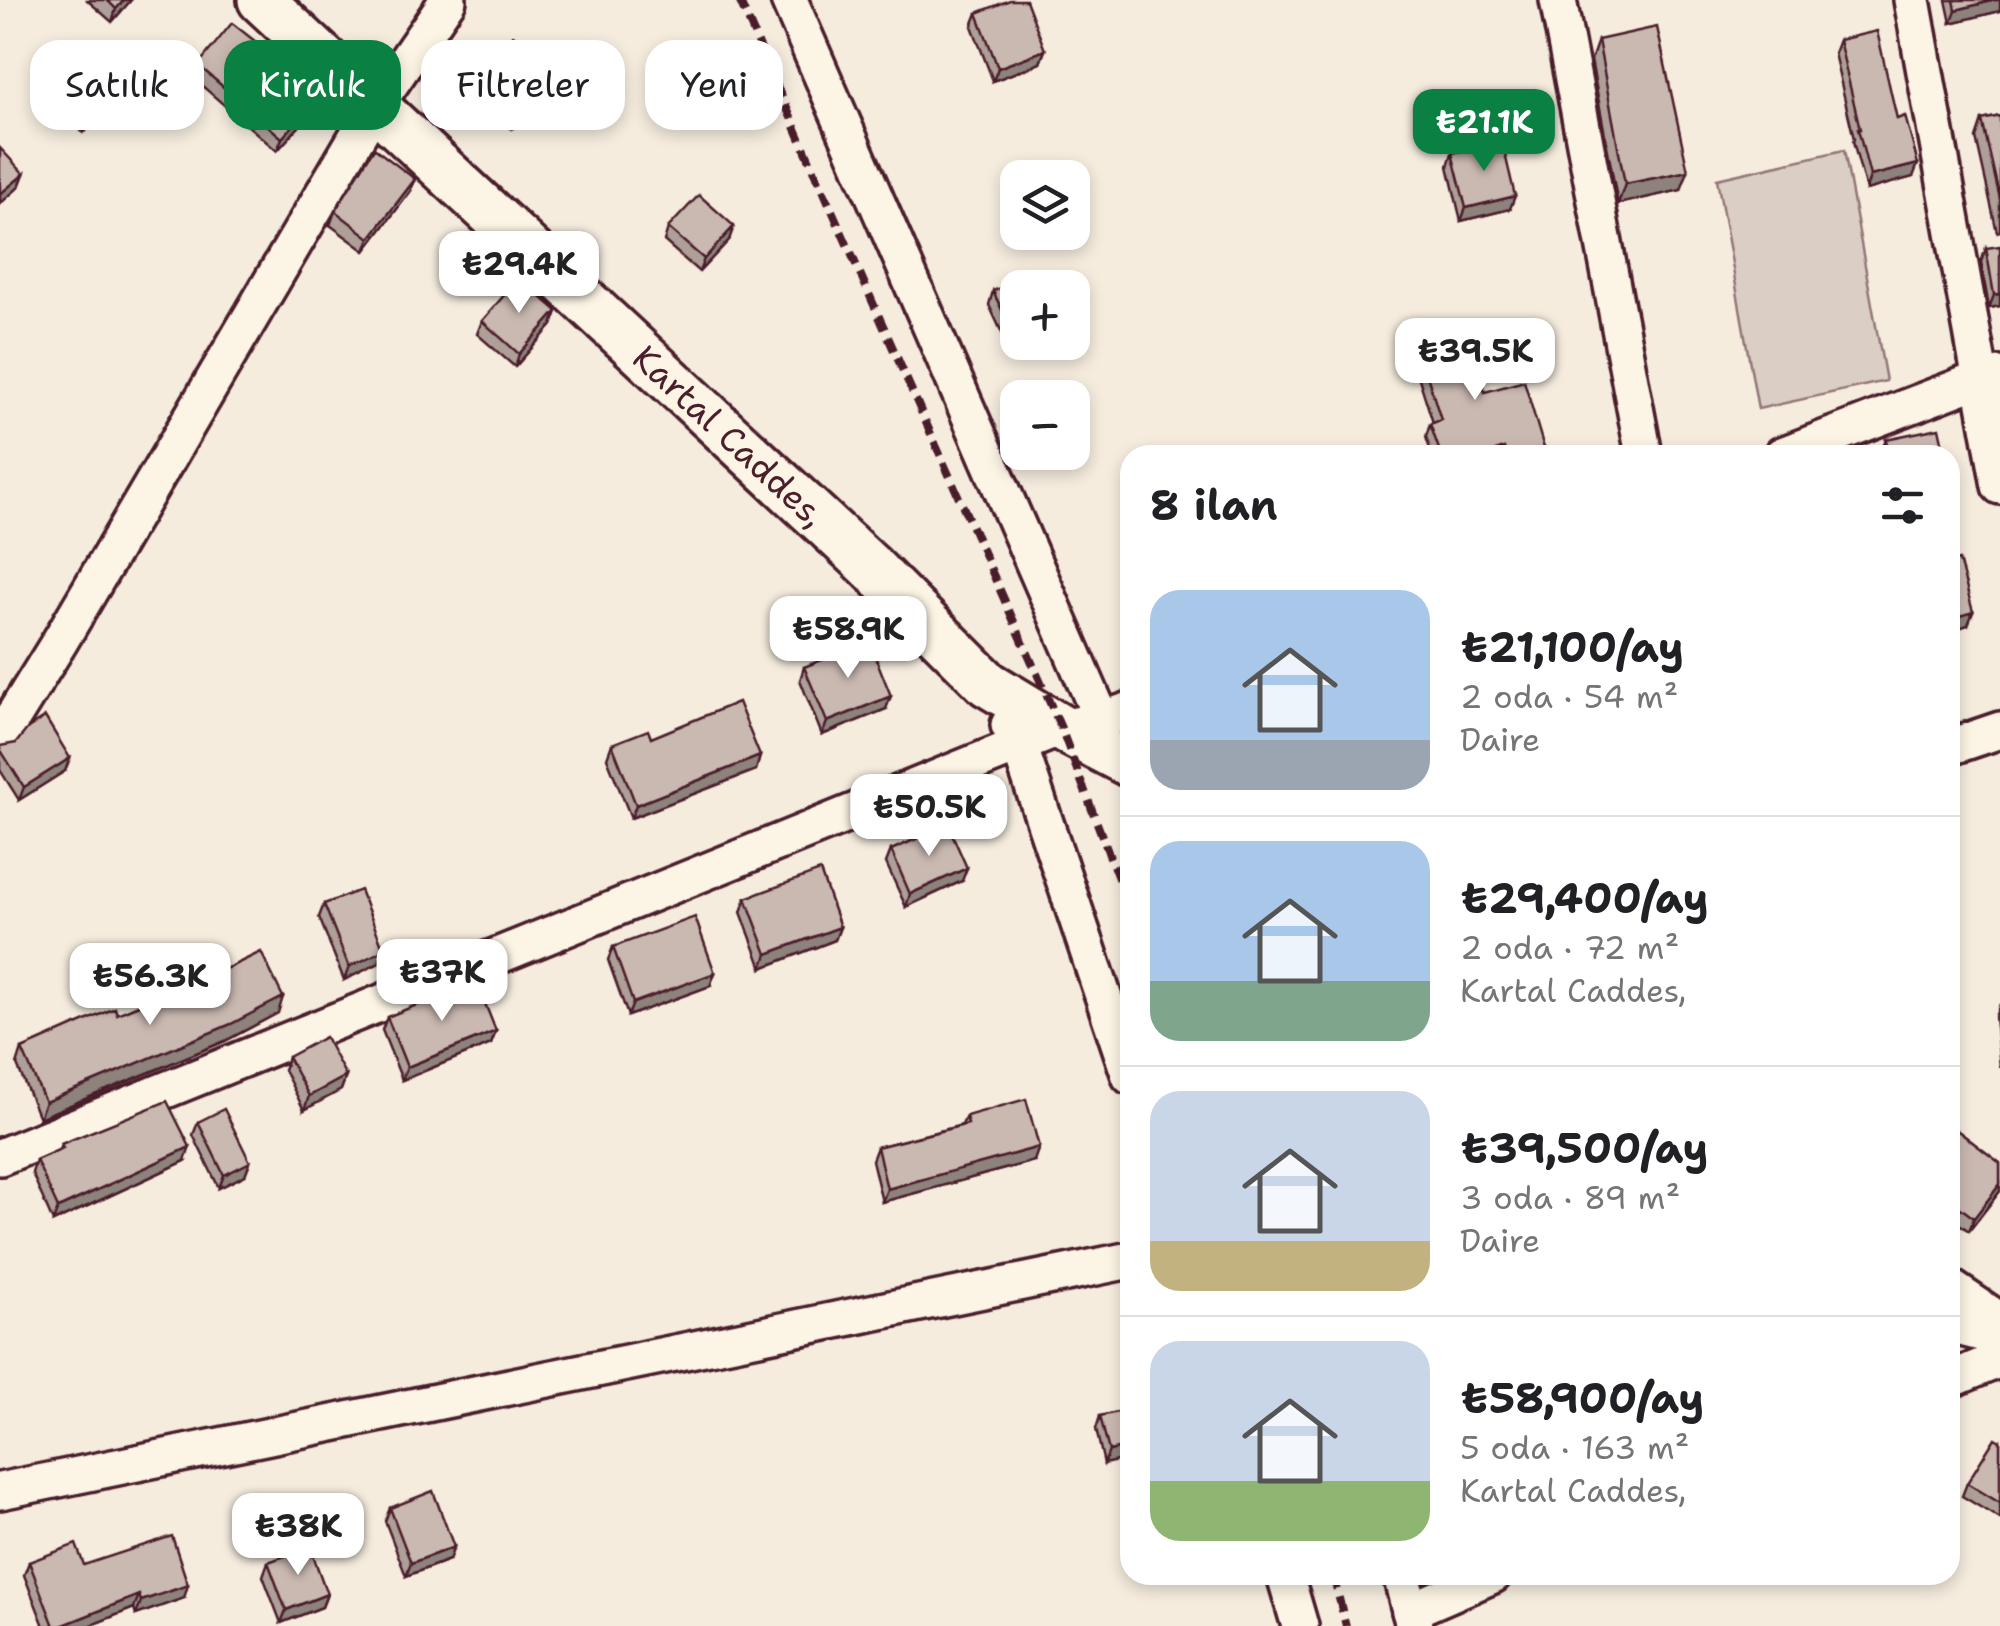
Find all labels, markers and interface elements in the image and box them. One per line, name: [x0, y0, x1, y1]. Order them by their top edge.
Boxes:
chip: Satılık: [30, 40, 204, 130]
chip: Kiralık: [224, 40, 401, 130]
chip: Filtreler: [421, 40, 625, 130]
chip: Yeni: [645, 40, 783, 130]
pin: ₺21.1K: [1403, 89, 1565, 174]
text: ₺21.1K: [1435, 100, 1533, 143]
map controls: [1000, 160, 1090, 470]
button: layers: [1000, 160, 1090, 250]
pin: ₺29.4K: [438, 231, 600, 316]
text: ₺29.4K: [461, 242, 577, 285]
button: +: [1000, 270, 1090, 360]
pin: ₺39.5K: [1394, 318, 1556, 403]
text: ₺39.5K: [1417, 329, 1533, 372]
street label: Kartal Caddes,: [623, 334, 837, 537]
button: −: [1000, 380, 1090, 470]
text: 8 ilan: [1150, 477, 1278, 533]
icon: filters: [1875, 478, 1930, 533]
pin: ₺58.9K: [767, 596, 929, 681]
text: ₺58.9K: [792, 607, 904, 650]
text: ₺21,100/ay: [1460, 619, 1684, 675]
icon: home: [1230, 630, 1350, 750]
text: 2 oda · 54 m²: [1460, 675, 1678, 718]
text: Daire: [1460, 718, 1540, 761]
pin: ₺50.5K: [848, 774, 1010, 859]
text: ₺50.5K: [872, 785, 986, 828]
text: ₺29,400/ay: [1460, 870, 1709, 926]
icon: home: [1230, 881, 1350, 1001]
text: 2 oda · 72 m²: [1460, 926, 1679, 969]
pin: ₺37K: [383, 939, 501, 1024]
pin: ₺56.3K: [69, 943, 231, 1028]
text: ₺37K: [399, 950, 485, 993]
text: ₺56.3K: [92, 954, 208, 997]
text: Kartal Caddes,: [1460, 969, 1687, 1012]
text: ₺39,500/ay: [1460, 1120, 1708, 1176]
icon: home: [1230, 1131, 1350, 1251]
text: 3 oda · 89 m²: [1460, 1176, 1680, 1219]
text: Daire: [1460, 1219, 1540, 1262]
text: ₺58,900/ay: [1460, 1370, 1704, 1426]
icon: home: [1230, 1381, 1350, 1501]
text: 5 oda · 163 m²: [1460, 1426, 1689, 1469]
text: Kartal Caddes,: [1460, 1469, 1687, 1512]
pin: ₺38K: [239, 1493, 357, 1578]
text: ₺38K: [254, 1504, 342, 1547]

